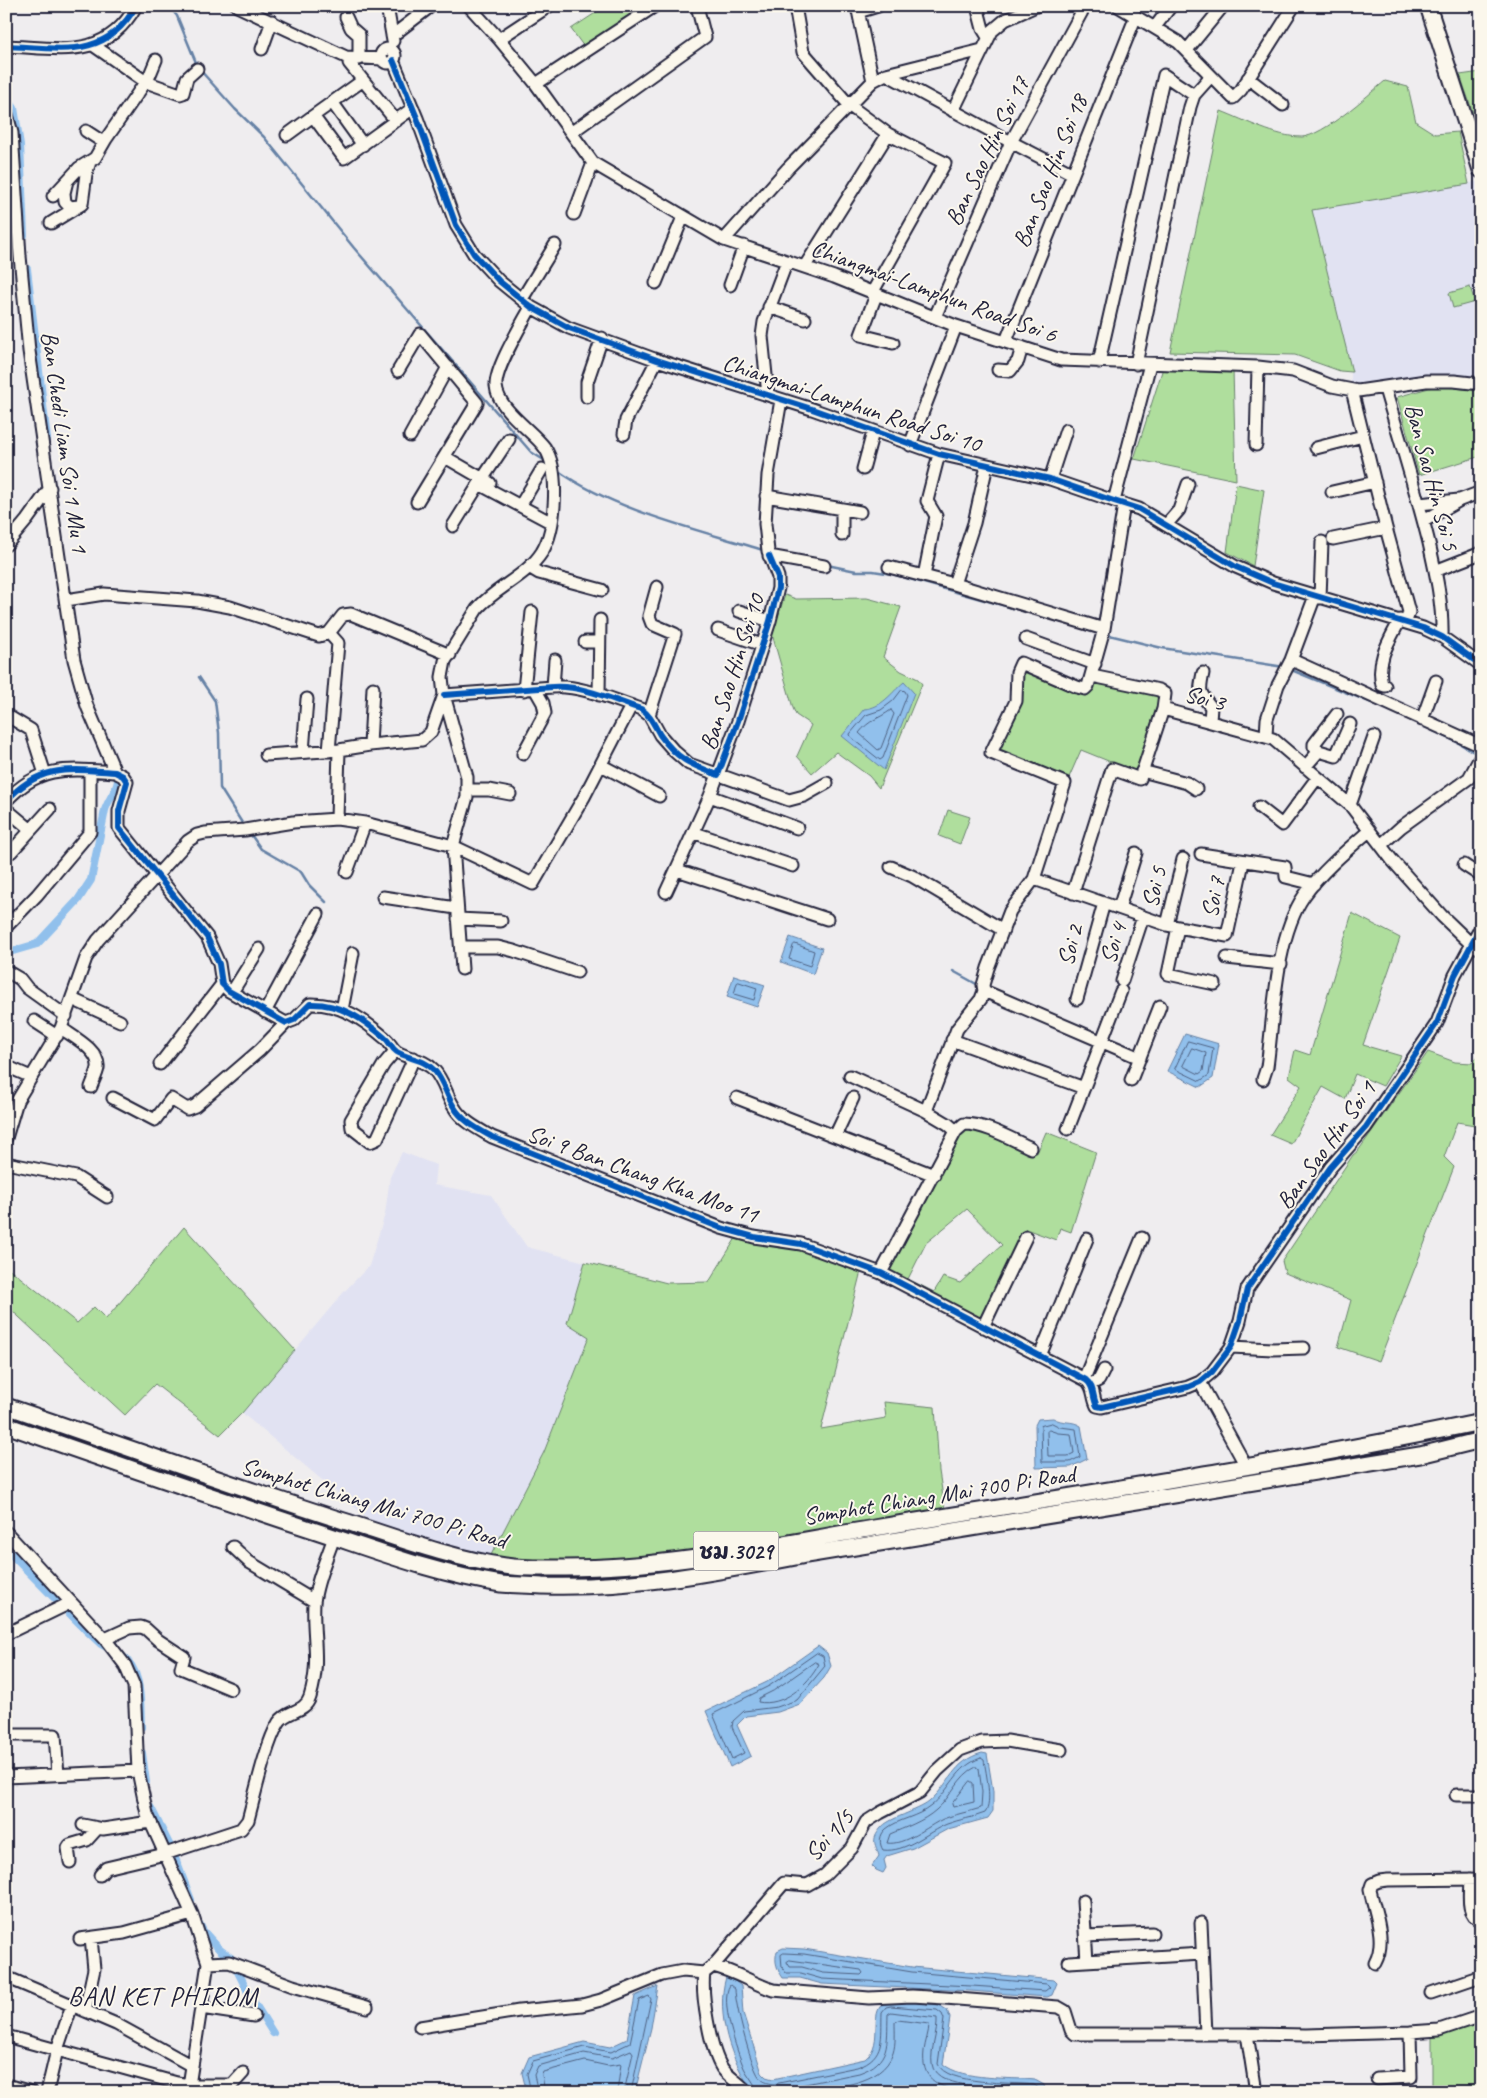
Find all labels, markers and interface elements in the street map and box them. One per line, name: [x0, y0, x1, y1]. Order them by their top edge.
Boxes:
street label: Ban Sao Hin Soi 17: [938, 71, 1036, 230]
street label: Ban Sao Hin Soi 18: [1006, 88, 1095, 252]
street label: Chiangmai-Lamphun Road Soi 6: [807, 233, 1062, 350]
street label: Ban Chedi Liam Soi 1 Mu 1: [35, 330, 96, 556]
street label: Chiangmai-Lamphun Road Soi 10: [719, 347, 987, 460]
street label: Ban Sao Hin Soi 5: [1398, 400, 1466, 555]
street label: Ban Sao Hin Soi 10: [693, 588, 772, 754]
street label: Soi 3: [1181, 678, 1231, 718]
street label: Soi 5: [1134, 862, 1174, 911]
street label: Soi 7: [1194, 873, 1232, 920]
street label: Soi 4: [1092, 917, 1134, 967]
street label: Soi 2: [1050, 919, 1091, 969]
street label: Ban Sao Hin Soi 1: [1269, 1074, 1383, 1215]
street label: Soi 9 Ban Chang Kha Moo 11: [523, 1118, 764, 1230]
street label: Somphot Chiang Mai 700 Pi Road: [238, 1451, 514, 1556]
street label: Somphot Chiang Mai 700 Pi Road: [801, 1458, 1080, 1531]
road number: ชม.3029: [694, 1532, 778, 1570]
street label: Soi 1/5: [798, 1802, 861, 1867]
district label: BAN KET PHIROM: [68, 1980, 259, 2013]

